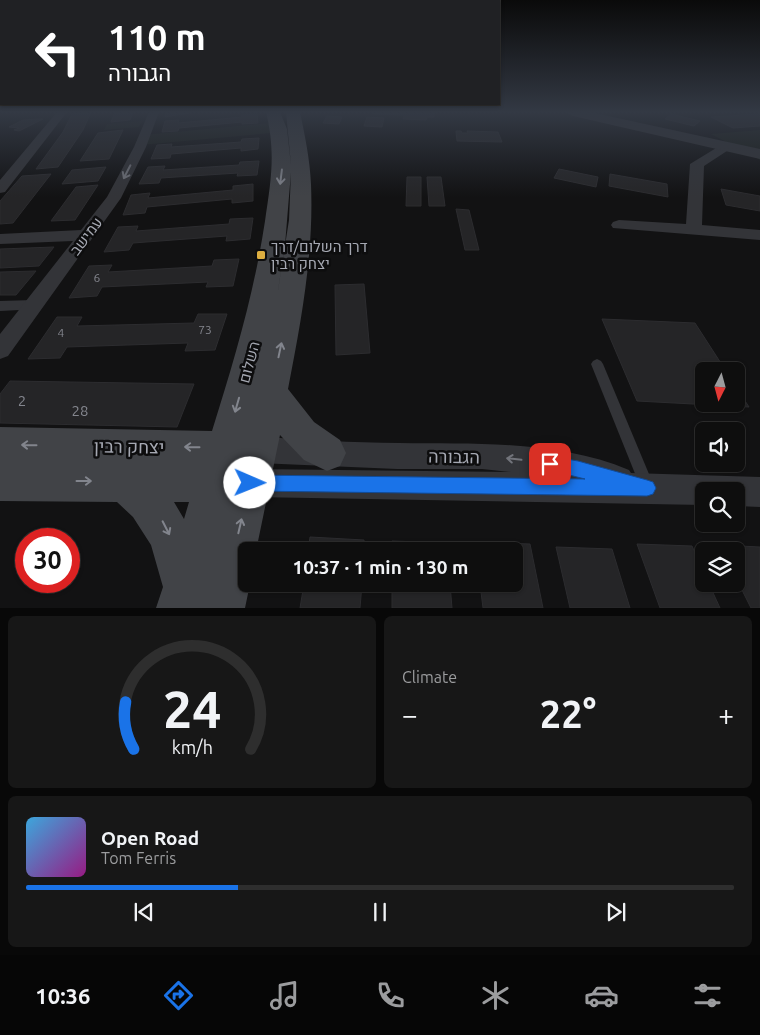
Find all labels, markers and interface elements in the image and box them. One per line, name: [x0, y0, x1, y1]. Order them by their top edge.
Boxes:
text: 110 m: [108, 17, 206, 57]
icon: left: [25, 20, 90, 85]
text: הגבורה: [108, 60, 171, 85]
one-way arrow: [122, 165, 132, 180]
one-way arrow: [276, 168, 286, 184]
street label: עמישב: [66, 214, 106, 258]
place label: דרך השלום/דרך יצחק רבין: [271, 238, 368, 272]
marker: דרך השלום/דרך יצחק רבין: [255, 249, 267, 261]
house number: 6: [94, 271, 101, 284]
house number: 73: [198, 323, 212, 336]
house number: 4: [58, 326, 65, 339]
street label: השלום: [235, 339, 263, 385]
one-way arrow: [276, 343, 285, 359]
north arrow: [695, 362, 745, 412]
map controls: [695, 362, 745, 592]
house number: 2: [18, 392, 26, 409]
one-way arrow: [231, 396, 241, 412]
house number: 28: [72, 402, 88, 419]
button: sound: [695, 422, 745, 472]
street label: יצחק רבין: [94, 435, 164, 458]
one-way arrow: [21, 440, 37, 449]
one-way arrow: [184, 442, 200, 452]
pin: [529, 443, 571, 485]
street label: הגבורה: [428, 446, 480, 466]
icon: arrive: [536, 450, 564, 478]
one-way arrow: [507, 454, 523, 464]
position arrow: [223, 456, 275, 508]
one-way arrow: [75, 476, 91, 486]
button: search: [695, 482, 745, 532]
one-way arrow: [236, 518, 245, 534]
one-way arrow: [161, 521, 171, 536]
speed limit sign: 30: [15, 528, 80, 593]
button: layers: [695, 542, 745, 592]
text: 10:37 · 1 min · 130 m: [293, 556, 468, 578]
text: Climate: [402, 668, 457, 686]
text: 24: [163, 680, 221, 738]
text: 22°: [540, 693, 596, 735]
text: −: [402, 699, 418, 730]
text: +: [718, 699, 734, 730]
text: km/h: [171, 737, 213, 757]
text: Open Road: [101, 827, 199, 849]
text: Tom Ferris: [101, 849, 176, 867]
icon: previous: [130, 898, 158, 926]
icon: pause: [366, 898, 394, 926]
icon: next: [602, 898, 630, 926]
icon: directions: [161, 978, 196, 1013]
icon: music: [267, 978, 302, 1013]
icon: phone: [373, 978, 408, 1013]
icon: climate: [478, 978, 513, 1013]
icon: car: [584, 978, 619, 1013]
icon: filters: [690, 978, 725, 1013]
text: 10:36: [35, 983, 90, 1008]

